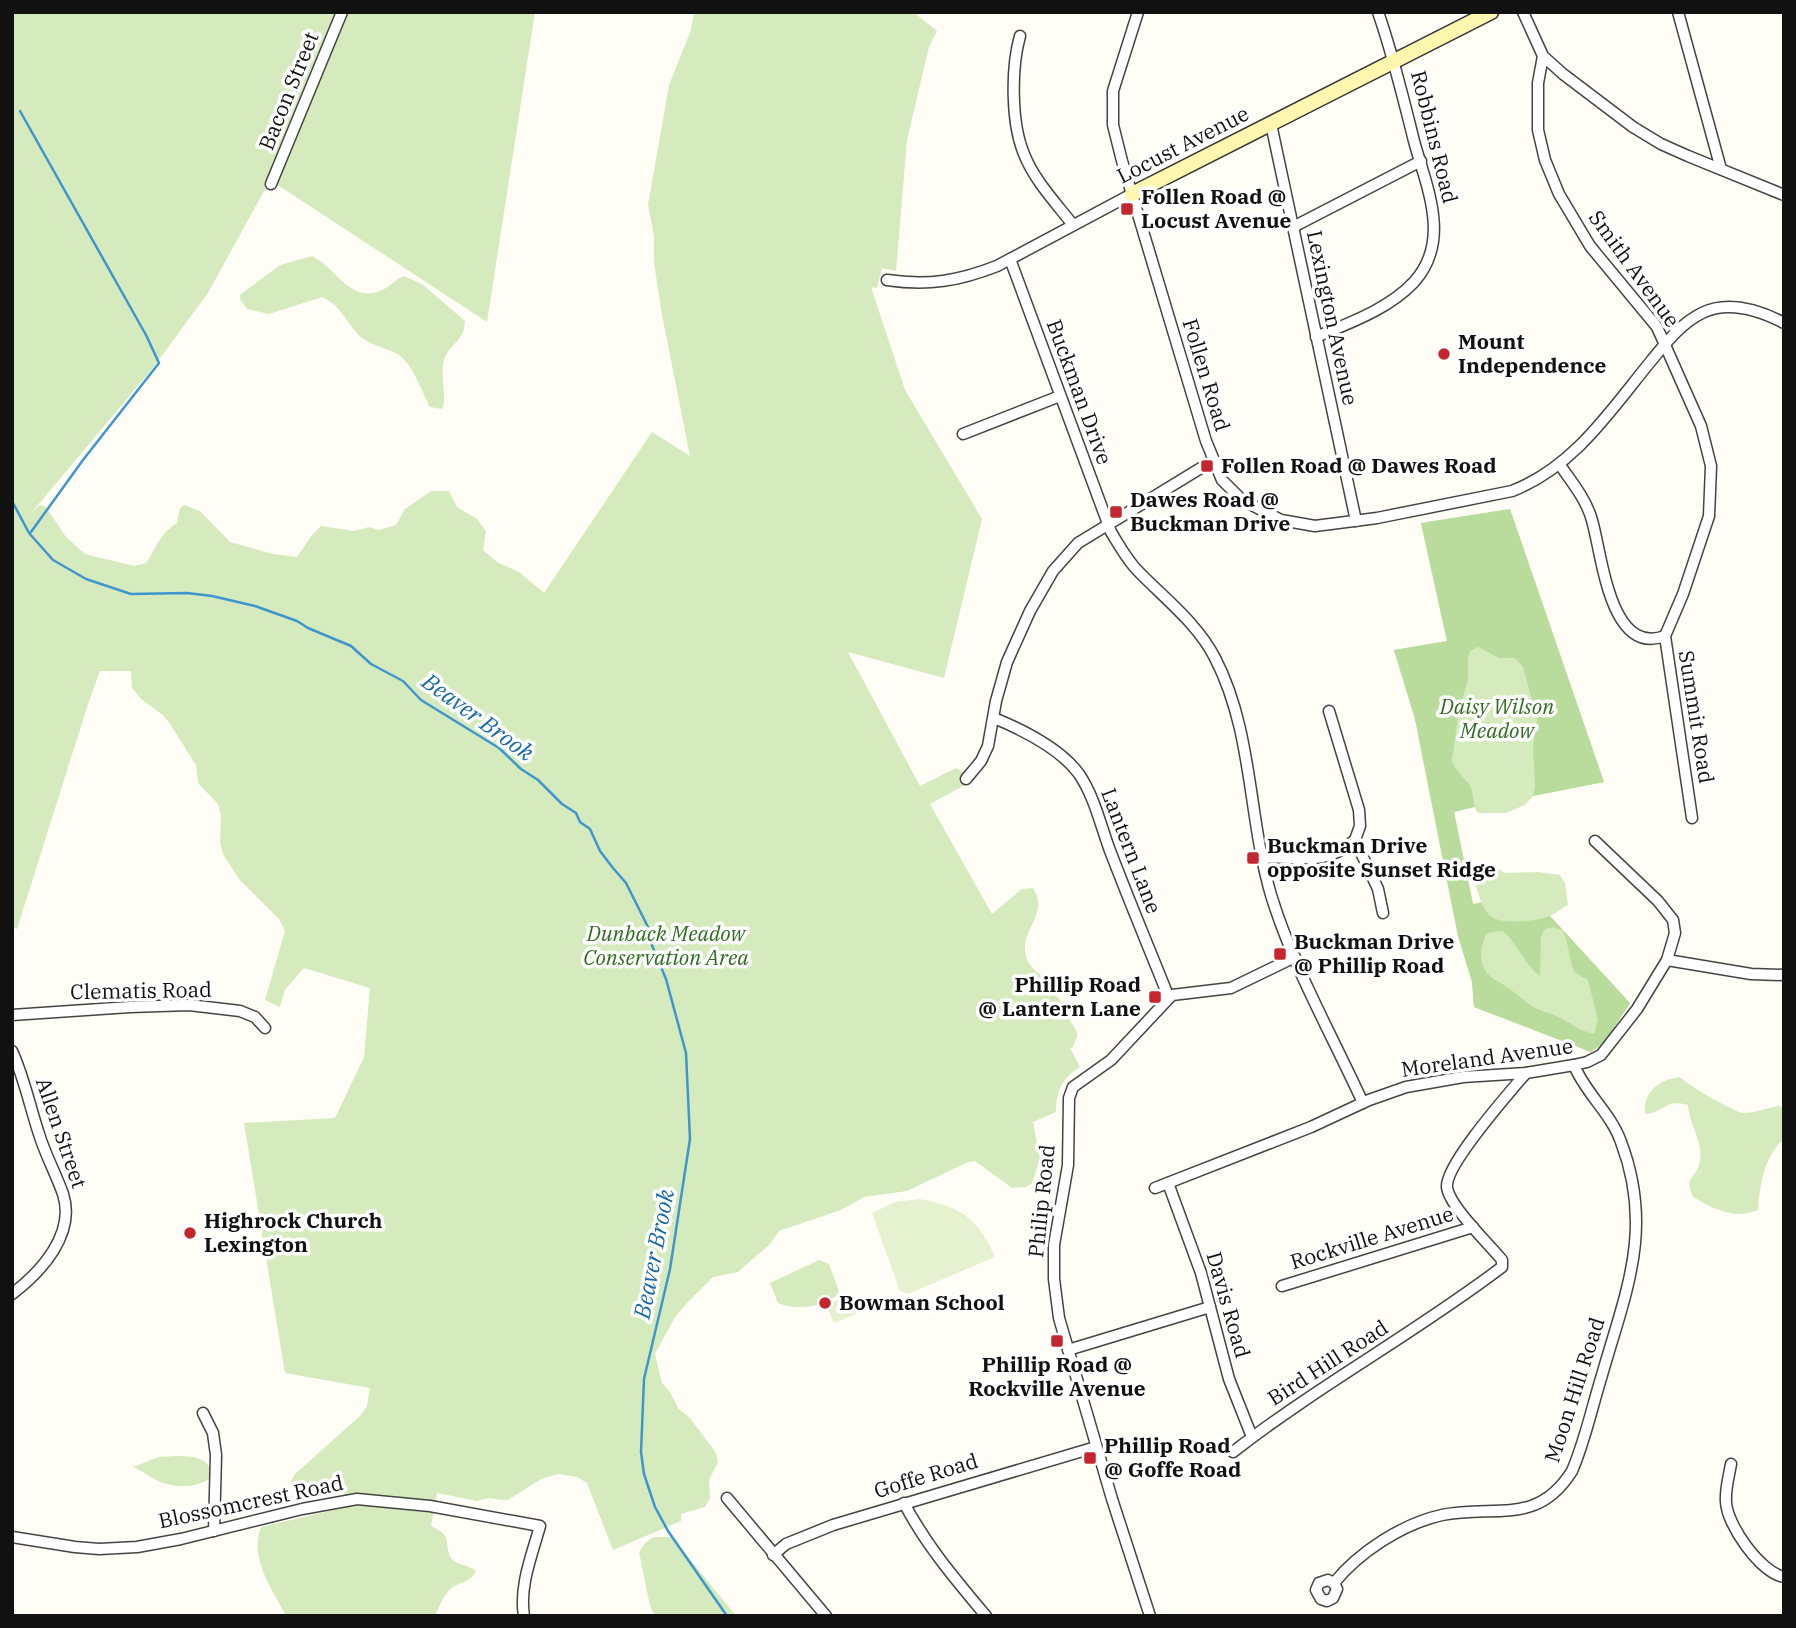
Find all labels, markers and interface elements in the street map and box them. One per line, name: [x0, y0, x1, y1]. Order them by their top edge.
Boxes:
street label: Bacon Street: [252, 27, 325, 154]
street label: Robbins Road: [1405, 67, 1465, 206]
street label: Locust Avenue: [1112, 99, 1253, 189]
place label: Follen Road @ Locust Avenue: [1141, 182, 1291, 234]
marker: Follen Road @ Locust Avenue: [1119, 201, 1135, 217]
street label: Smith Avenue: [1583, 204, 1687, 333]
street label: Lexington Avenue: [1301, 228, 1365, 408]
street label: Buckman Drive: [1041, 315, 1119, 468]
street label: Follen Road: [1177, 315, 1237, 435]
place label: Mount Independence: [1458, 327, 1606, 379]
marker: Mount Independence: [1436, 346, 1452, 362]
place label: Follen Road @ Dawes Road: [1221, 451, 1497, 479]
marker: Follen Road @ Dawes Road: [1199, 458, 1215, 474]
place label: Dawes Road @ Buckman Drive: [1130, 485, 1290, 537]
marker: Dawes Road @ Buckman Drive: [1108, 504, 1124, 520]
street label: Summit Road: [1673, 648, 1721, 786]
water label: Beaver Brook: [416, 665, 541, 767]
park label: Daisy Wilson Meadow: [1439, 692, 1554, 744]
street label: Lantern Lane: [1095, 784, 1169, 917]
place label: Buckman Drive opposite Sunset Ridge: [1267, 831, 1496, 883]
marker: Buckman Drive opposite Sunset Ridge: [1245, 850, 1261, 866]
park label: Dunback Meadow Conservation Area: [583, 919, 749, 971]
place label: Buckman Drive @ Phillip Road: [1294, 927, 1454, 979]
marker: Buckman Drive @ Phillip Road: [1272, 946, 1288, 962]
place label: Phillip Road @ Lantern Lane: [978, 970, 1141, 1022]
street label: Clematis Road: [70, 975, 212, 1005]
marker: Phillip Road @ Lantern Lane: [1147, 989, 1163, 1005]
street label: Moreland Avenue: [1399, 1031, 1575, 1083]
street label: Allen Street: [30, 1074, 94, 1192]
street label: Philip Road: [1021, 1143, 1061, 1259]
water label: Beaver Brook: [626, 1186, 680, 1322]
street label: Rockville Avenue: [1287, 1199, 1457, 1275]
place label: Highrock Church Lexington: [204, 1206, 383, 1258]
marker: Highrock Church Lexington: [182, 1225, 198, 1241]
street label: Davis Road: [1200, 1248, 1258, 1361]
place label: Bowman School: [839, 1288, 1005, 1316]
marker: Bowman School: [817, 1295, 833, 1311]
street label: Bird Hill Road: [1262, 1313, 1393, 1412]
street label: Moon Hill Road: [1537, 1313, 1611, 1466]
marker: Phillip Road @ Rockville Avenue: [1049, 1333, 1065, 1349]
place label: Phillip Road @ Rockville Avenue: [968, 1350, 1146, 1402]
place label: Phillip Road @ Goffe Road: [1104, 1431, 1241, 1483]
street label: Goffe Road: [870, 1446, 981, 1504]
marker: Phillip Road @ Goffe Road: [1082, 1450, 1098, 1466]
street label: Blossomcrest Road: [156, 1468, 346, 1534]

